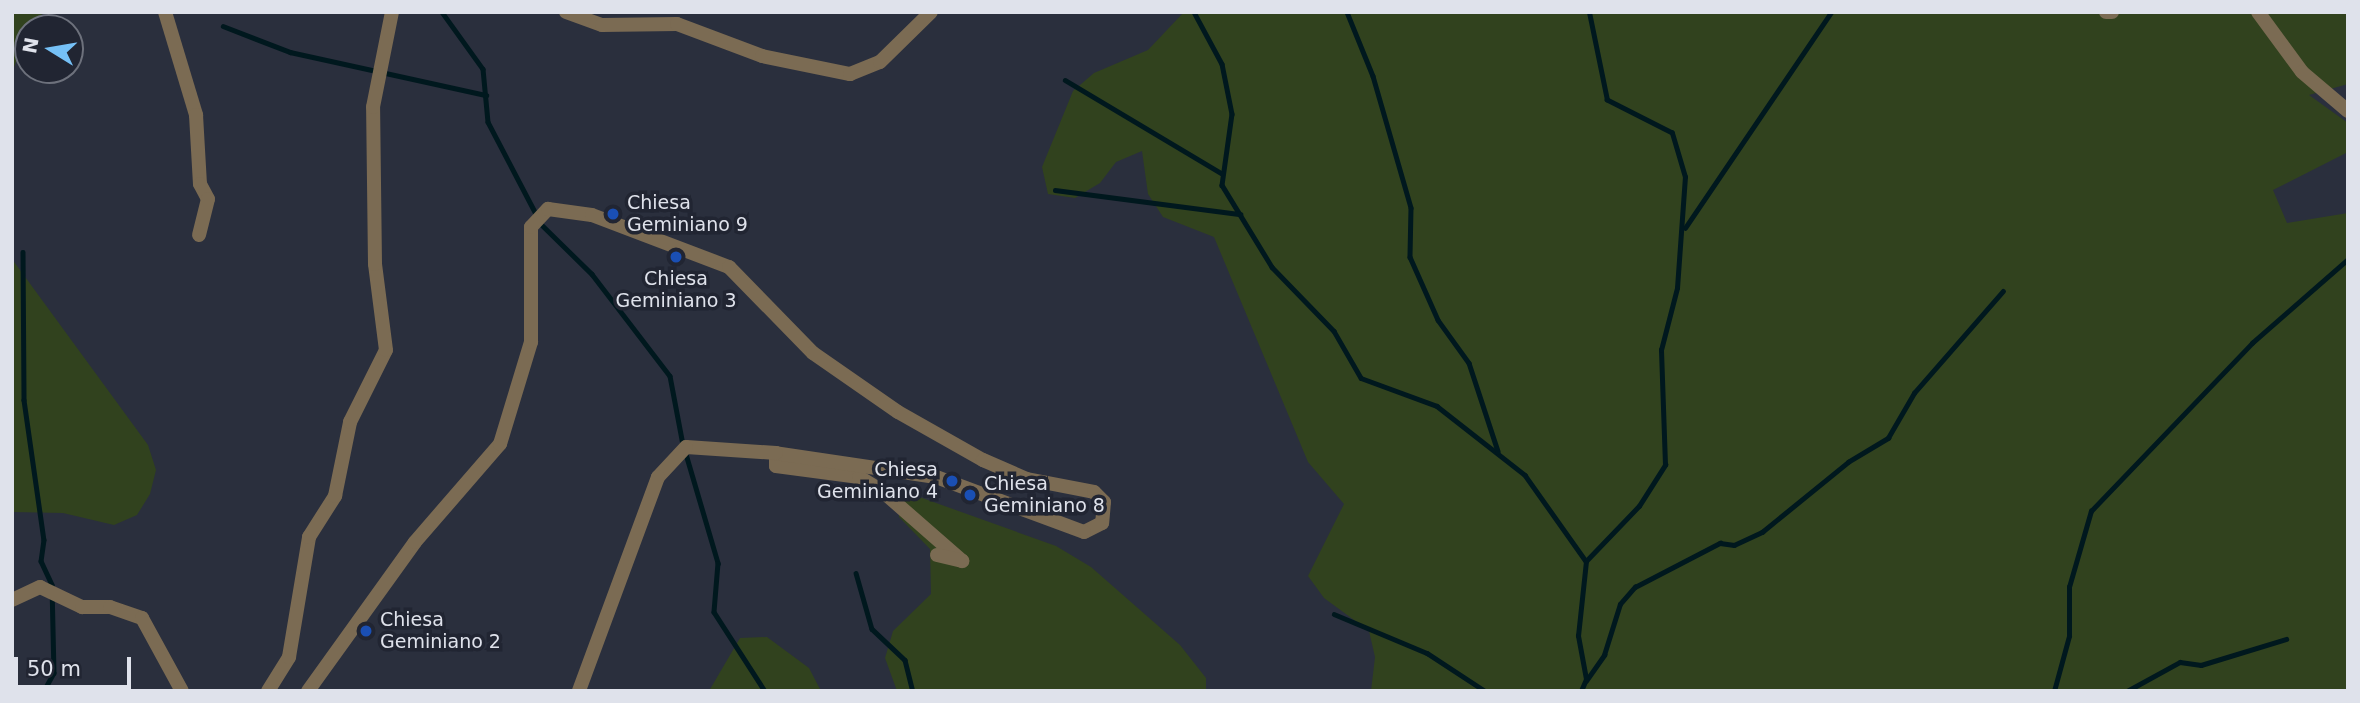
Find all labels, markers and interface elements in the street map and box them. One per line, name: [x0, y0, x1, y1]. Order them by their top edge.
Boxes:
north arrow: [14, 14, 84, 84]
text: N: [18, 35, 43, 55]
place label: Chiesa Geminiano 9: [627, 192, 748, 236]
marker: Chiesa Geminiano 9: [605, 206, 621, 222]
marker: Chiesa Geminiano 3: [668, 249, 684, 265]
place label: Chiesa Geminiano 3: [616, 268, 736, 312]
place label: Chiesa Geminiano 4: [817, 459, 938, 503]
marker: Chiesa Geminiano 4: [944, 473, 960, 489]
place label: Chiesa Geminiano 8: [984, 473, 1105, 517]
marker: Chiesa Geminiano 8: [962, 487, 978, 503]
place label: Chiesa Geminiano 2: [380, 609, 501, 653]
marker: Chiesa Geminiano 2: [358, 623, 374, 639]
scale bar: [18, 644, 135, 688]
text: 50 m: [27, 657, 81, 681]

